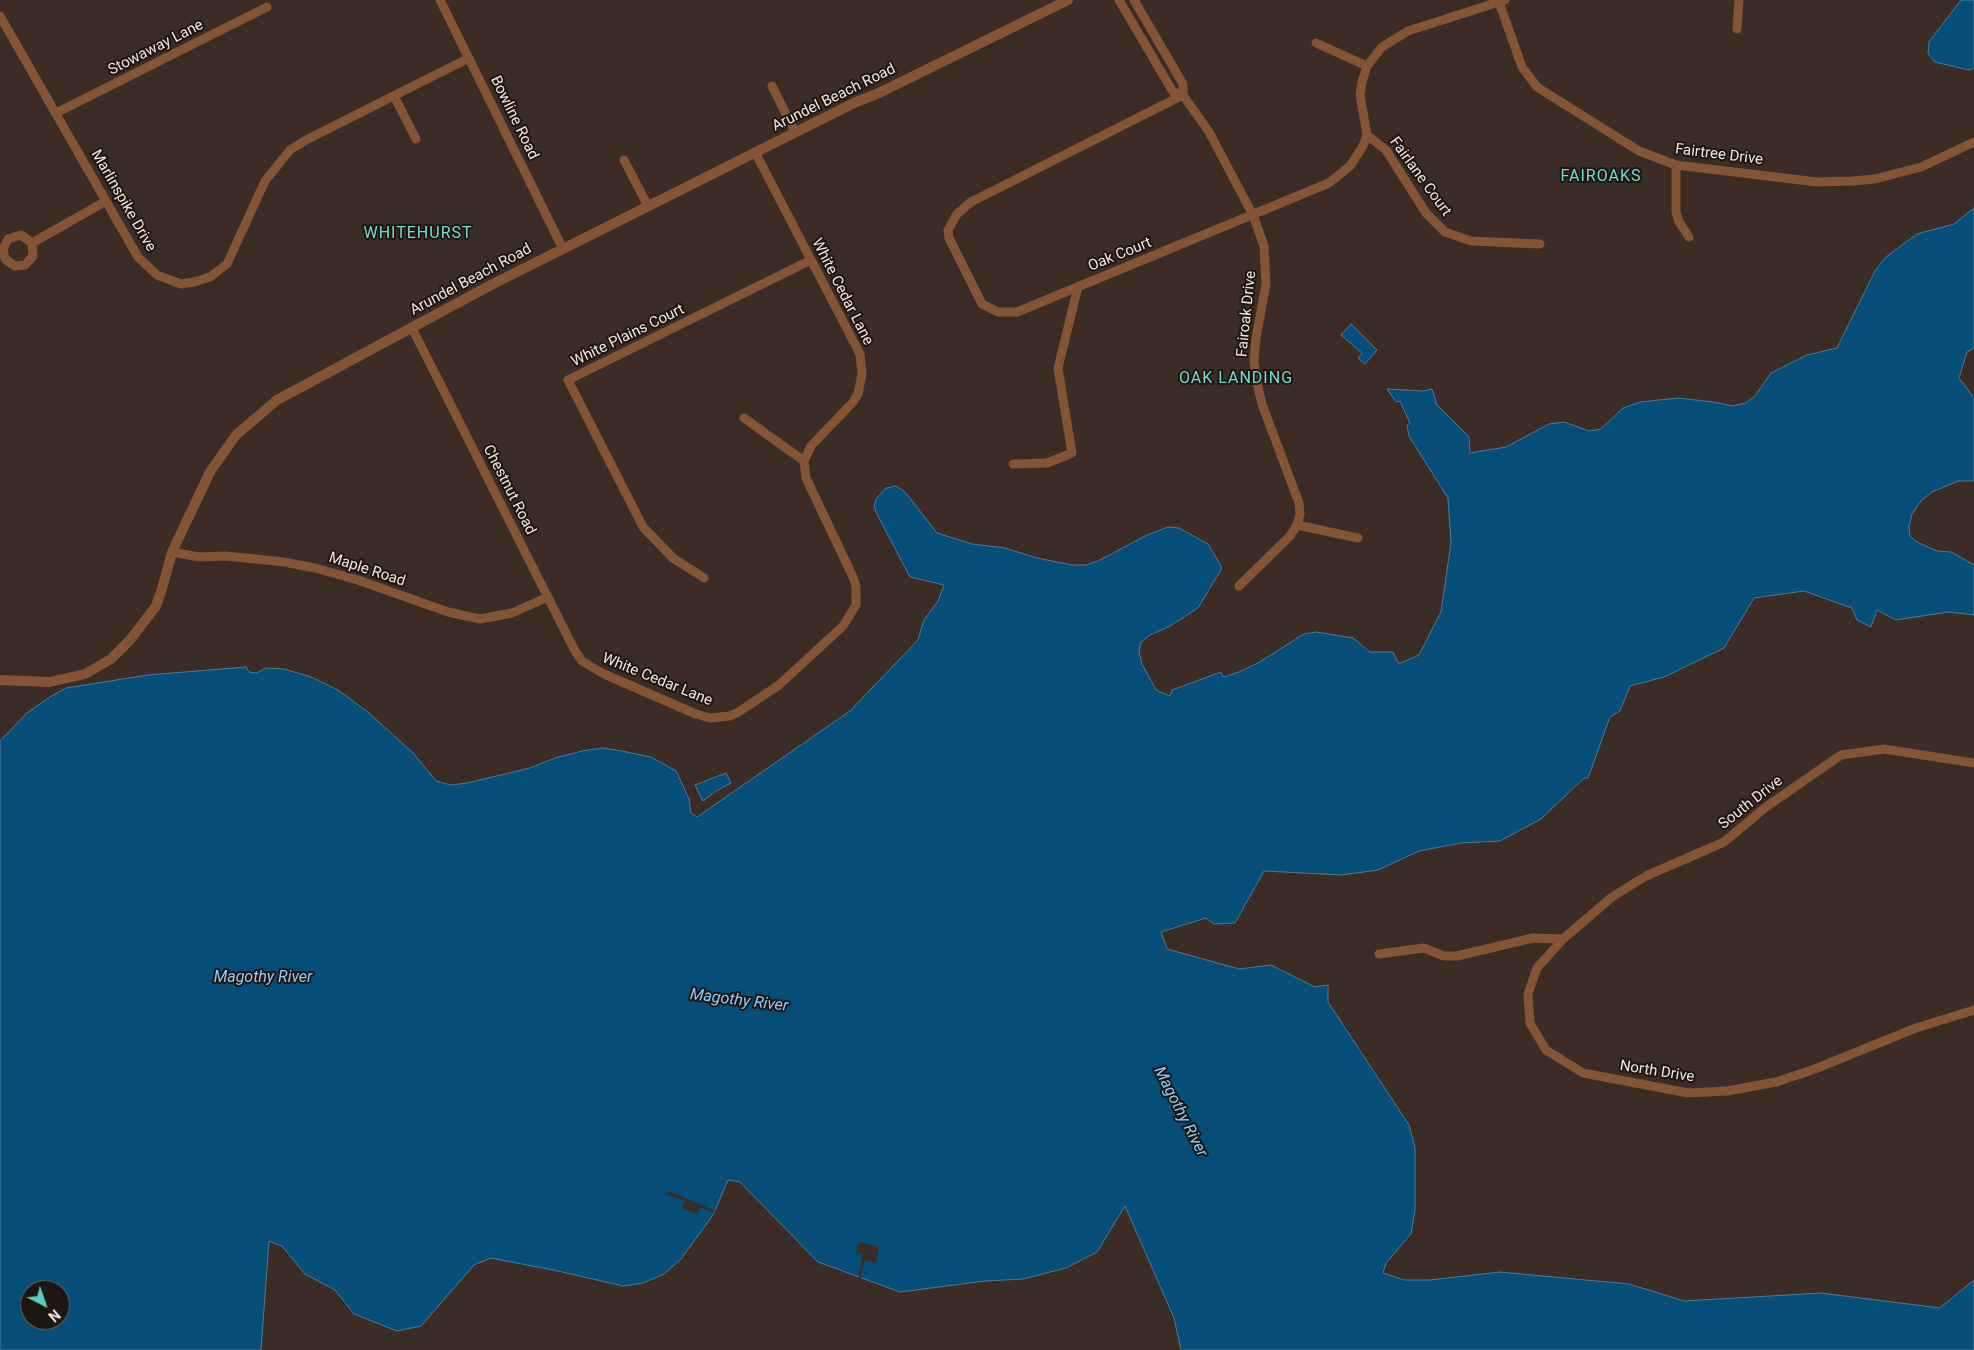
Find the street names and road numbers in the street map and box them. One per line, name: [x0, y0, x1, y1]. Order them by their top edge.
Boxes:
street label: Stowaway Lane: [105, 16, 207, 80]
street label: Arundel Beach Road: [769, 60, 899, 136]
street label: Bowline Road: [486, 73, 542, 163]
street label: Fairlane Court: [1385, 134, 1455, 220]
street label: Fairtree Drive: [1674, 141, 1764, 169]
street label: Marlinspike Drive: [87, 147, 159, 255]
street label: Oak Court: [1086, 234, 1154, 276]
street label: White Cedar Lane: [807, 236, 877, 348]
street label: Arundel Beach Road: [407, 240, 535, 320]
street label: Fairoak Drive: [1234, 270, 1260, 358]
street label: White Plains Court: [569, 301, 687, 371]
street label: Chestnut Road: [479, 442, 539, 538]
street label: Maple Road: [326, 549, 408, 591]
street label: White Cedar Lane: [599, 650, 715, 710]
street label: South Drive: [1715, 772, 1787, 834]
street label: North Drive: [1618, 1057, 1696, 1087]

